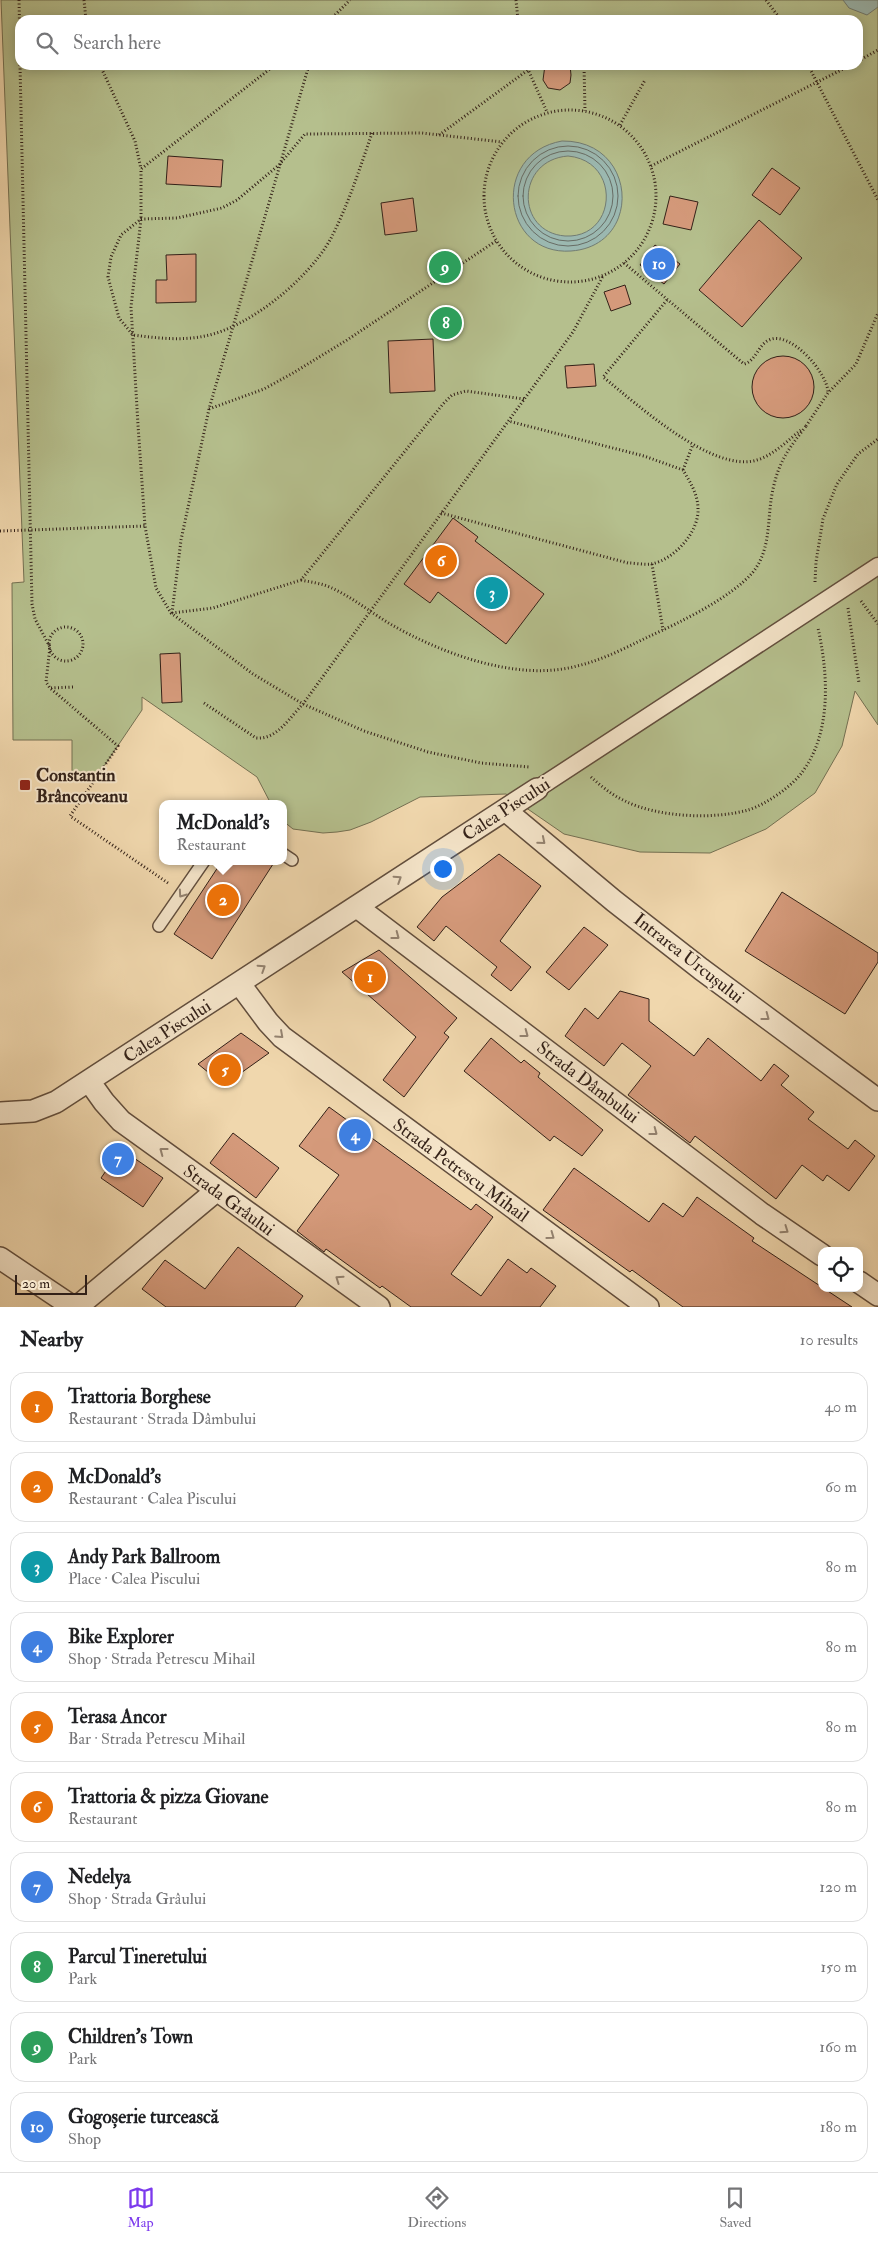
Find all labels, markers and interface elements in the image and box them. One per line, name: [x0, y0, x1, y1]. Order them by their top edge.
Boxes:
search box: [15, 15, 863, 70]
icon: search: [33, 29, 61, 57]
text: Search here: [73, 31, 161, 55]
pin: 10: [643, 245, 675, 283]
pin: 9: [429, 248, 461, 286]
pin: 8: [430, 304, 462, 342]
pin: 6: [425, 542, 457, 580]
pin: 3: [476, 574, 508, 612]
place label: Constantin Brâncoveanu: [36, 764, 128, 808]
street label: Calea Piscului: [458, 772, 555, 846]
marker: Constantin Brâncoveanu: [18, 778, 32, 792]
popup: [159, 800, 287, 865]
text: McDonald's: [176, 811, 270, 835]
text: Restaurant: [176, 835, 246, 855]
one-way arrow: [536, 836, 545, 844]
your location: [430, 856, 456, 882]
one-way arrow: [393, 876, 402, 886]
pin: 2: [207, 881, 239, 919]
one-way arrow: [179, 888, 188, 898]
street label: Intrarea Urcușului: [629, 908, 749, 1009]
one-way arrow: [390, 930, 400, 939]
pin: 1: [354, 958, 386, 996]
one-way arrow: [257, 965, 266, 975]
street label: Calea Piscului: [119, 994, 216, 1068]
one-way arrow: [760, 1012, 769, 1020]
one-way arrow: [275, 1029, 284, 1038]
one-way arrow: [519, 1029, 528, 1037]
street label: Strada Dâmbului: [532, 1036, 644, 1129]
pin: 5: [209, 1051, 241, 1089]
street label: Strada Petrescu Mihail: [388, 1113, 534, 1228]
pin: 4: [339, 1116, 371, 1154]
one-way arrow: [649, 1127, 658, 1136]
pin: 7: [102, 1140, 134, 1178]
one-way arrow: [160, 1149, 169, 1157]
street label: Strada Grâului: [179, 1160, 279, 1241]
one-way arrow: [779, 1224, 789, 1233]
one-way arrow: [545, 1230, 555, 1239]
map controls: [818, 1247, 863, 1292]
button: locate: [818, 1247, 863, 1292]
scale bar: [15, 1272, 88, 1295]
text: 20 m: [22, 1275, 50, 1292]
one-way arrow: [335, 1276, 345, 1285]
text: Nearby: [20, 1326, 83, 1353]
text: 10 results: [800, 1330, 858, 1350]
text: Trattoria Borghese: [68, 1385, 211, 1409]
text: 1: [34, 1397, 40, 1417]
text: 40 m: [824, 1397, 857, 1417]
text: Restaurant · Strada Dâmbului: [68, 1409, 256, 1429]
text: McDonald's: [68, 1465, 161, 1489]
text: 2: [33, 1477, 41, 1497]
text: 60 m: [825, 1477, 857, 1497]
text: Restaurant · Calea Piscului: [68, 1489, 237, 1509]
text: Andy Park Ballroom: [68, 1545, 220, 1569]
text: 3: [34, 1557, 40, 1577]
text: 80 m: [826, 1557, 857, 1577]
text: Place · Calea Piscului: [68, 1569, 200, 1589]
text: Bike Explorer: [68, 1625, 174, 1649]
text: 4: [33, 1637, 41, 1657]
text: 80 m: [826, 1637, 857, 1657]
text: Shop · Strada Petrescu Mihail: [68, 1649, 255, 1669]
text: Terasa Ancor: [68, 1705, 167, 1729]
text: 5: [33, 1717, 41, 1737]
text: 80 m: [826, 1717, 857, 1737]
text: Bar · Strada Petrescu Mihail: [68, 1729, 245, 1749]
text: Trattoria & pizza Giovane: [68, 1785, 269, 1809]
text: 6: [33, 1797, 41, 1817]
text: 80 m: [826, 1797, 857, 1817]
text: Restaurant: [68, 1809, 137, 1829]
text: Nedelya: [68, 1865, 131, 1889]
text: 7: [33, 1877, 41, 1897]
text: 120 m: [819, 1877, 857, 1897]
text: Shop · Strada Grâului: [68, 1889, 206, 1909]
text: Parcul Tineretului: [68, 1945, 207, 1969]
text: 8: [33, 1957, 41, 1977]
text: 150 m: [820, 1957, 857, 1977]
text: Park: [68, 1969, 97, 1989]
text: Children's Town: [68, 2025, 193, 2049]
text: 9: [33, 2037, 41, 2057]
text: 160 m: [819, 2037, 857, 2057]
text: Park: [68, 2049, 97, 2069]
text: Gogoșerie turcească: [68, 2105, 218, 2129]
text: 10: [30, 2117, 44, 2137]
text: 180 m: [820, 2117, 857, 2137]
text: Shop: [68, 2129, 101, 2149]
tab: Map: [127, 2184, 155, 2231]
tab: Directions: [408, 2184, 466, 2231]
tab: Saved: [719, 2184, 751, 2231]

